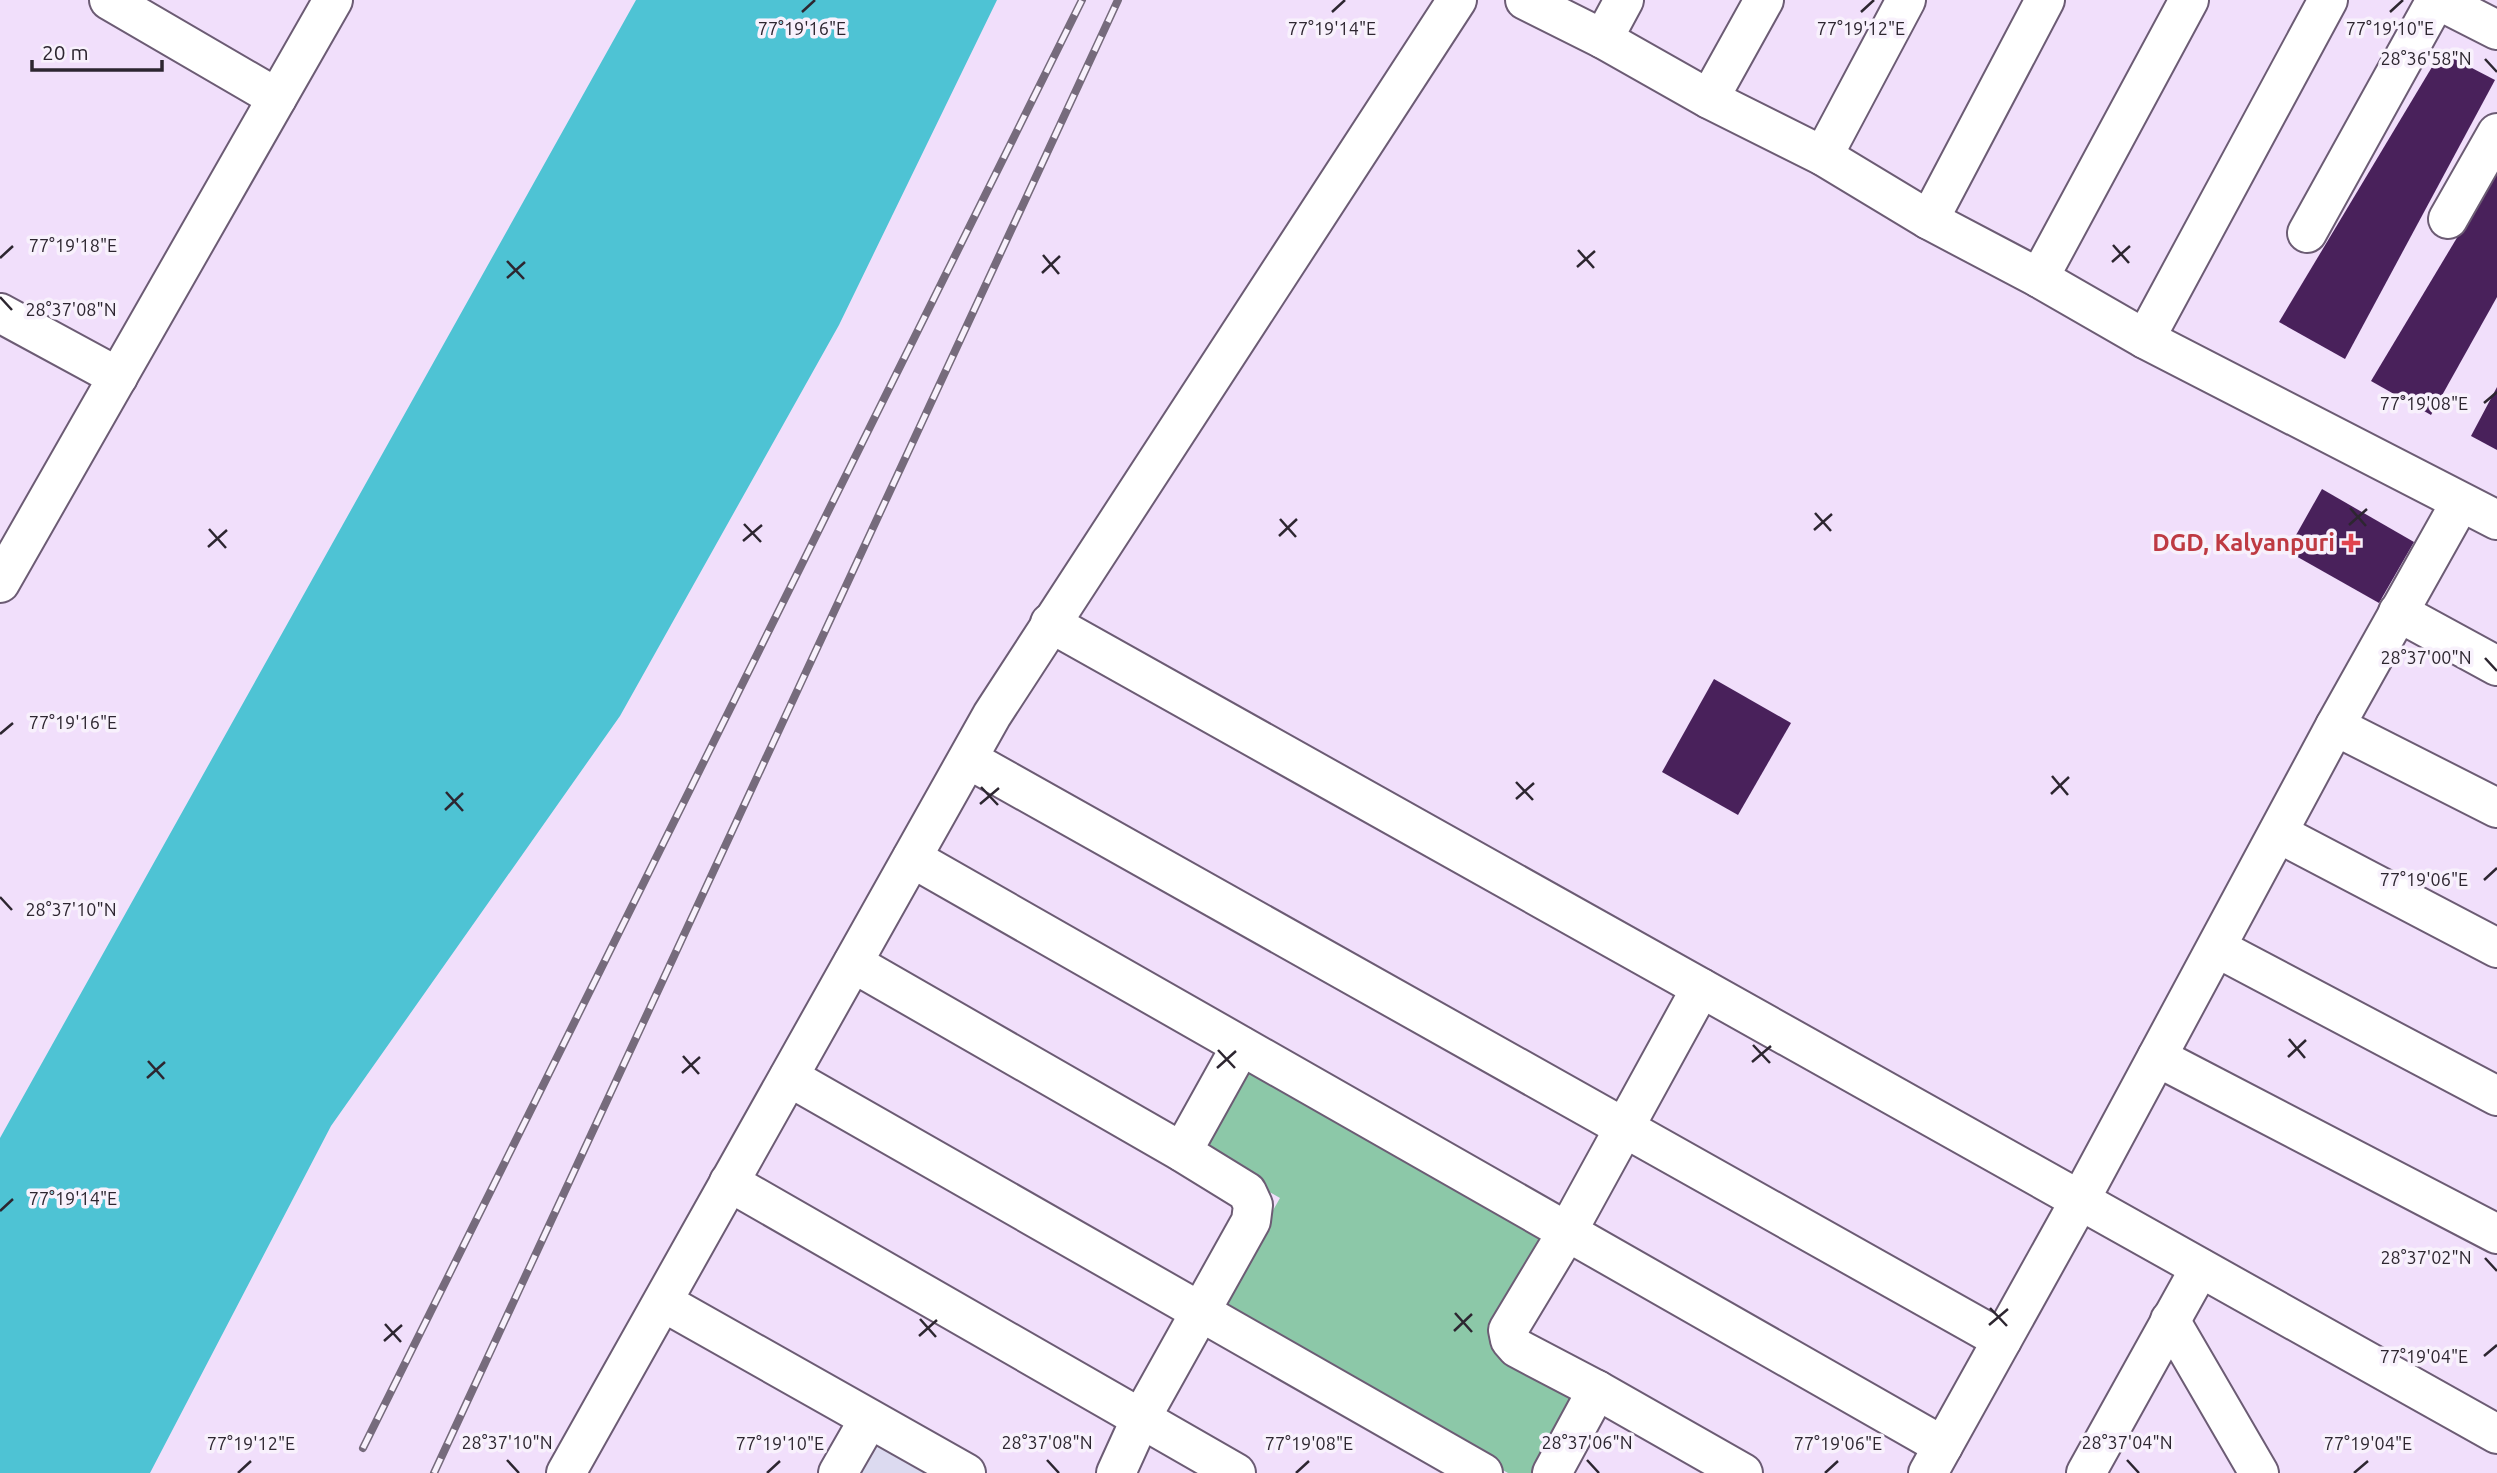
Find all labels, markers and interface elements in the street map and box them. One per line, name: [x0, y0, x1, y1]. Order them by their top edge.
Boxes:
text: 77°19'16"E: [758, 18, 846, 38]
text: 77°19'14"E: [1288, 18, 1376, 38]
text: 77°19'12"E: [1817, 18, 1905, 38]
text: 77°19'10"E: [2346, 18, 2434, 38]
scale bar: [32, 28, 161, 72]
text: 20 m: [42, 40, 89, 64]
text: 28°36'58"N: [2380, 48, 2472, 68]
text: 77°19'18"E: [29, 235, 117, 255]
text: 28°37'08"N: [25, 299, 117, 319]
text: 77°19'08"E: [2380, 393, 2468, 413]
place label: DGD, Kalyanpuri: [2152, 529, 2335, 556]
marker: DGD, Kalyanpuri: [2341, 533, 2361, 553]
text: 28°37'00"N: [2380, 647, 2472, 667]
text: 77°19'16"E: [29, 712, 117, 732]
text: 77°19'06"E: [2380, 869, 2468, 889]
text: 28°37'10"N: [25, 899, 117, 919]
text: 77°19'14"E: [29, 1188, 117, 1208]
text: 28°37'02"N: [2380, 1247, 2472, 1267]
text: 77°19'04"E: [2380, 1346, 2468, 1366]
text: 28°37'10"N: [461, 1432, 553, 1452]
text: 28°37'08"N: [1001, 1432, 1093, 1452]
text: 28°37'06"N: [1541, 1432, 1633, 1452]
text: 28°37'04"N: [2081, 1432, 2173, 1452]
text: 77°19'12"E: [207, 1433, 295, 1453]
text: 77°19'10"E: [736, 1433, 824, 1453]
text: 77°19'08"E: [1265, 1433, 1353, 1453]
text: 77°19'06"E: [1794, 1433, 1882, 1453]
text: 77°19'04"E: [2324, 1433, 2412, 1453]

